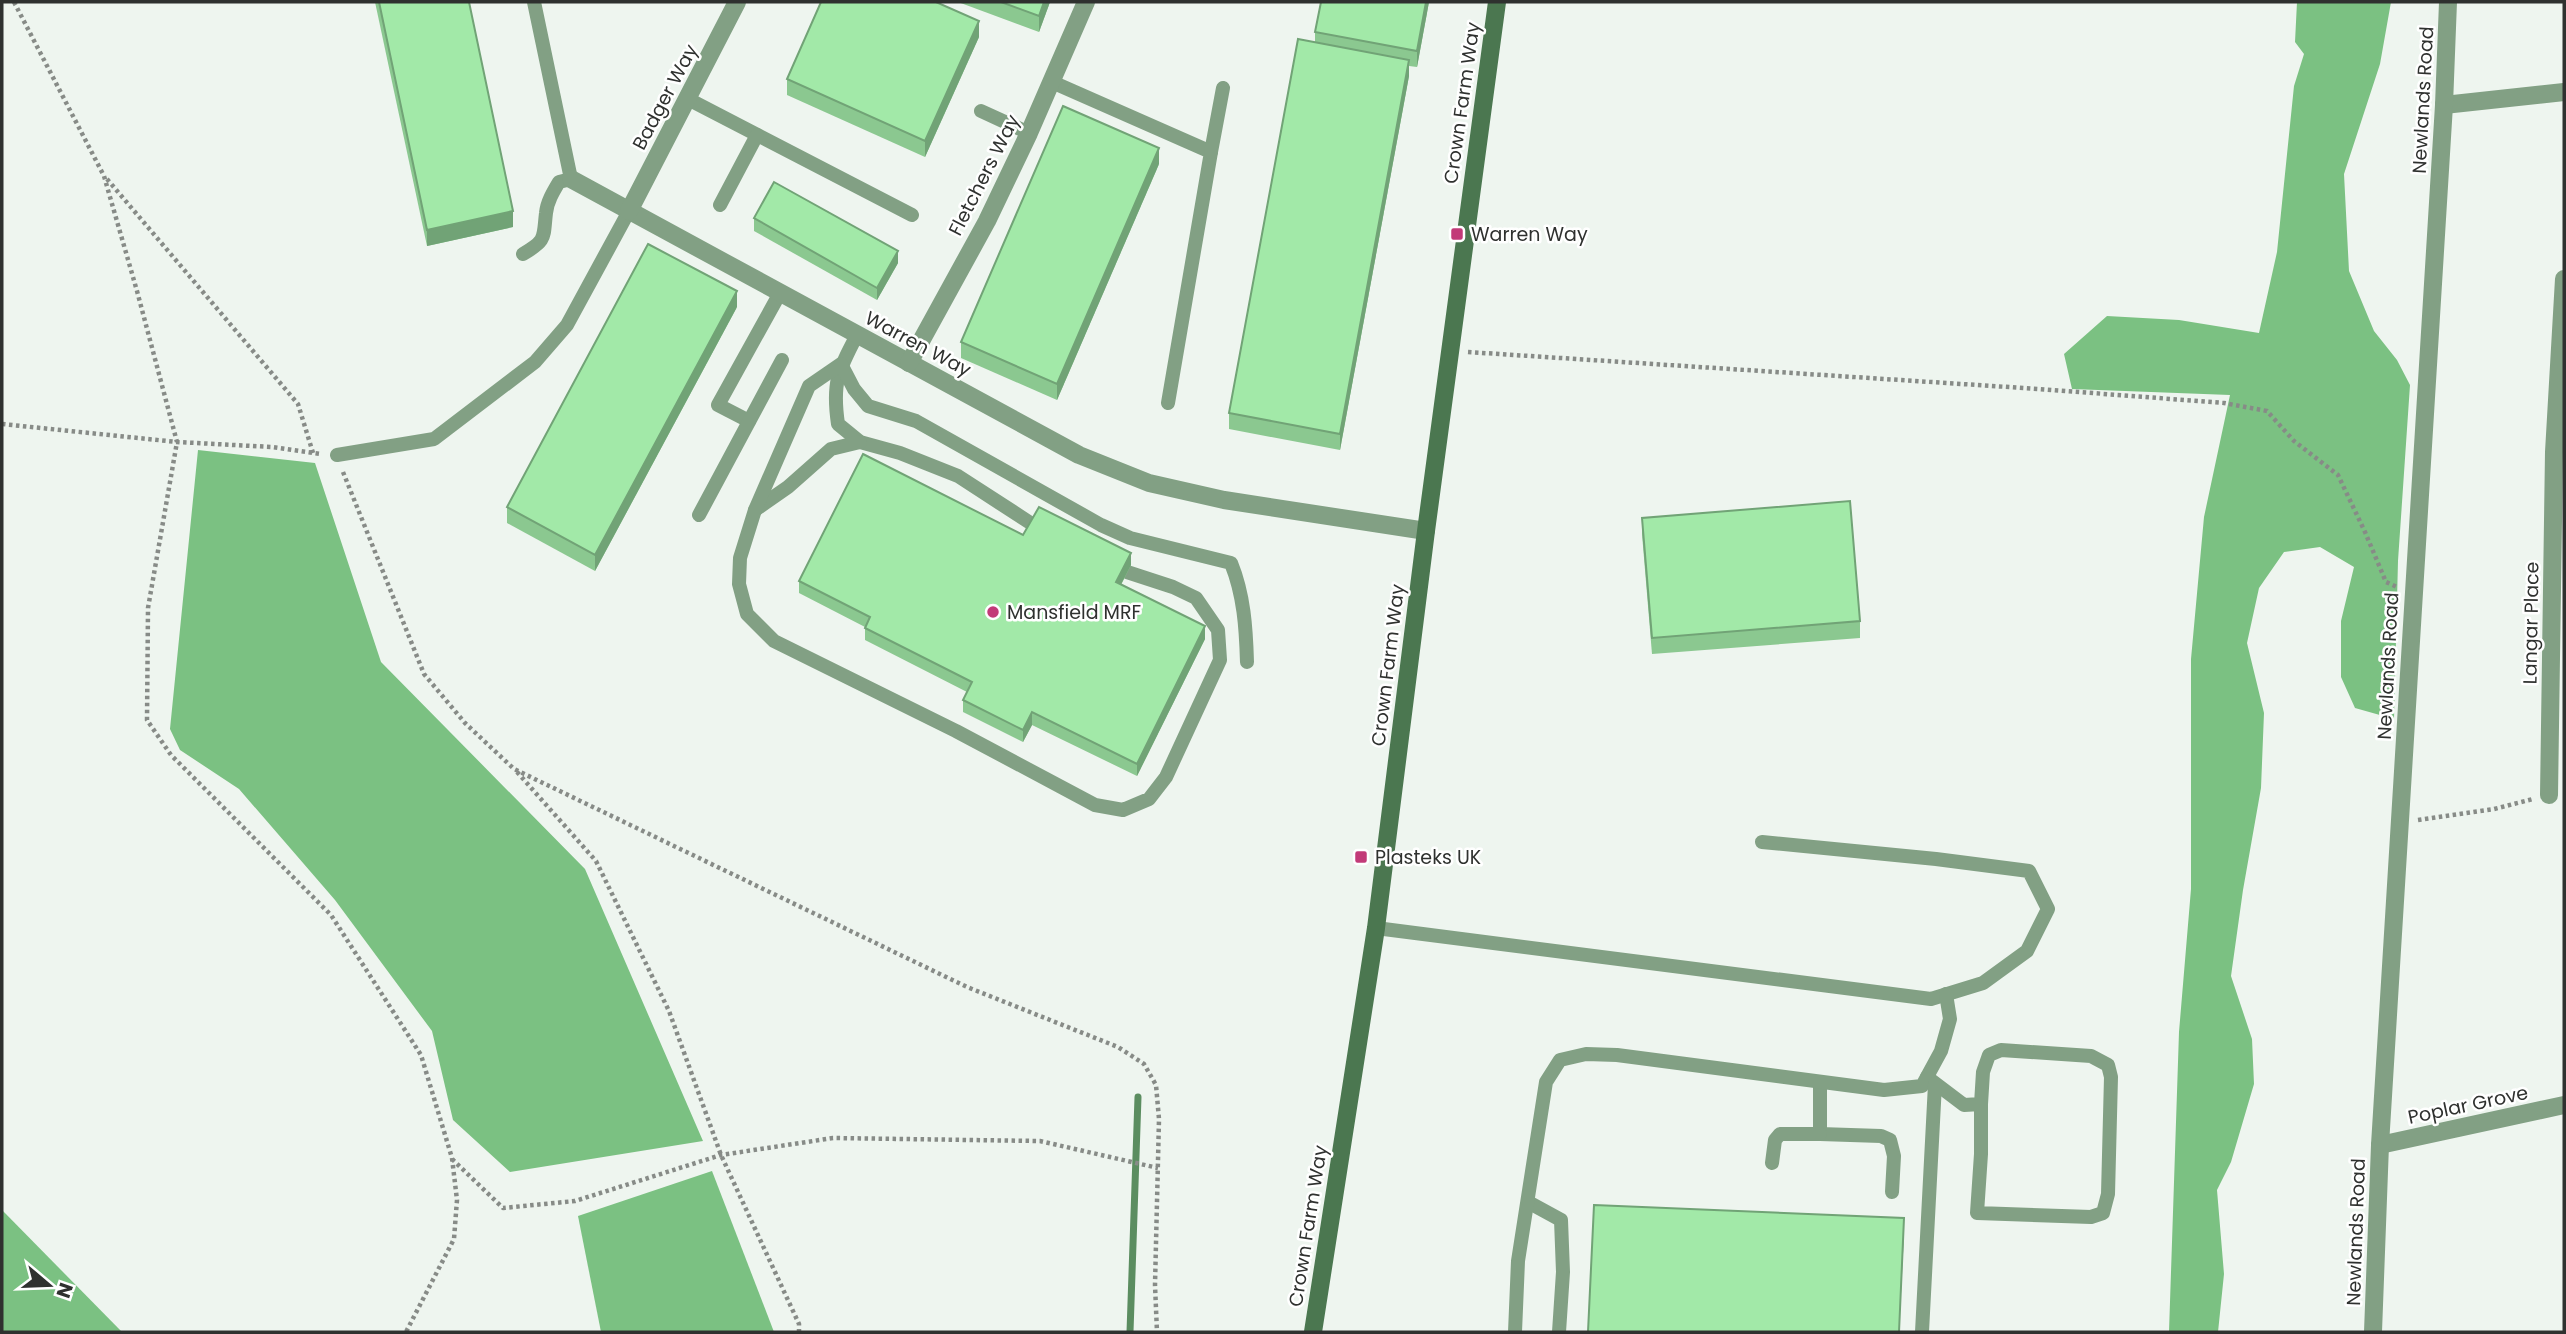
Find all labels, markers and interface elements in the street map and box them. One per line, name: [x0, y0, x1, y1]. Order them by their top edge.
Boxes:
street label: Crown Farm Way: [1437, 20, 1487, 186]
street label: Newlands Road: [2406, 26, 2440, 174]
street label: Badger Way: [626, 39, 704, 155]
street label: Fletchers Way: [942, 110, 1026, 240]
place label: Warren Way: [1471, 221, 1588, 248]
marker: Warren Way: [1449, 226, 1465, 242]
street label: Warren Way: [860, 305, 976, 383]
street label: Langar Place: [2516, 561, 2546, 685]
street label: Crown Farm Way: [1365, 582, 1411, 748]
street label: Newlands Road: [2371, 592, 2405, 740]
place label: Mansfield MRF: [1007, 599, 1141, 626]
marker: Mansfield MRF: [985, 604, 1001, 620]
place label: Plasteks UK: [1375, 844, 1481, 871]
marker: Plasteks UK: [1353, 849, 1369, 865]
street label: Poplar Grove: [2405, 1079, 2531, 1131]
street label: Crown Farm Way: [1282, 1143, 1334, 1309]
street label: Newlands Road: [2340, 1158, 2372, 1306]
north arrow: [14, 1250, 84, 1320]
text: N: [50, 1279, 80, 1302]

